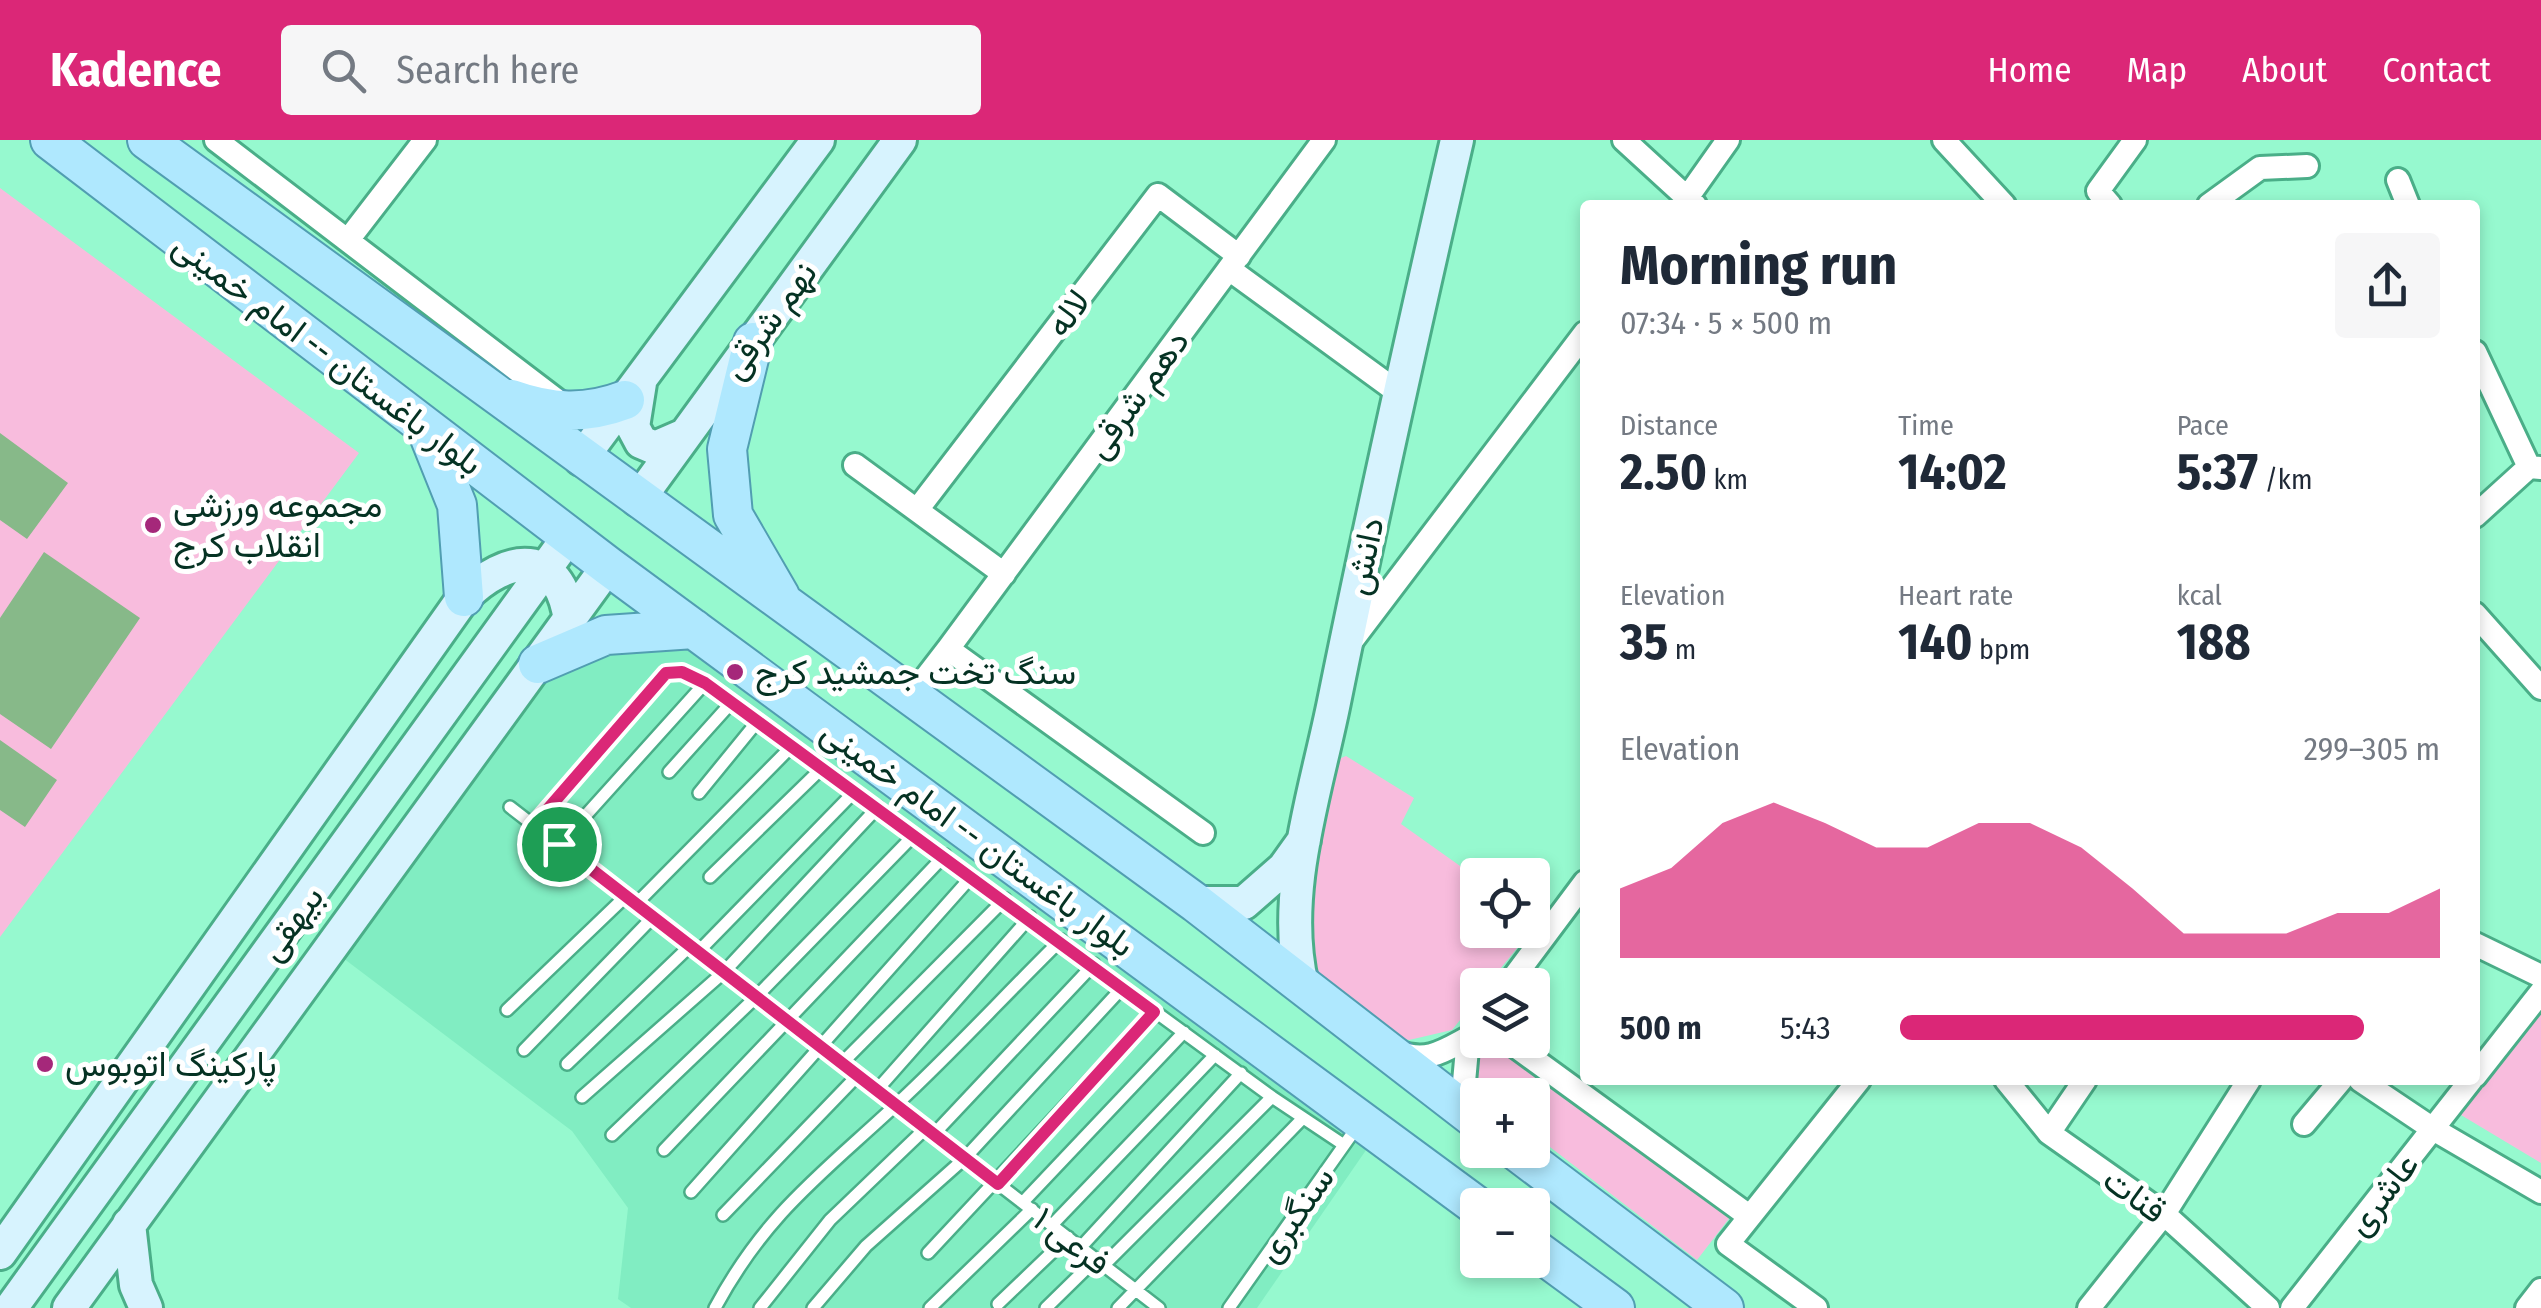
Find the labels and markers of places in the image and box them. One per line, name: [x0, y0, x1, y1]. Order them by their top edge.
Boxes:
place label: مجموعه ورزشی انقلاب کرج: [173, 484, 382, 569]
marker: مجموعه ورزشی انقلاب کرج: [142, 514, 164, 536]
place label: سنگ تخت جمشید کرج: [755, 651, 1076, 696]
marker: سنگ تخت جمشید کرج: [724, 661, 746, 683]
pin: [517, 802, 602, 887]
place label: پارکینگ اتوبوس: [65, 1043, 277, 1088]
marker: پارکینگ اتوبوس: [34, 1053, 56, 1075]

